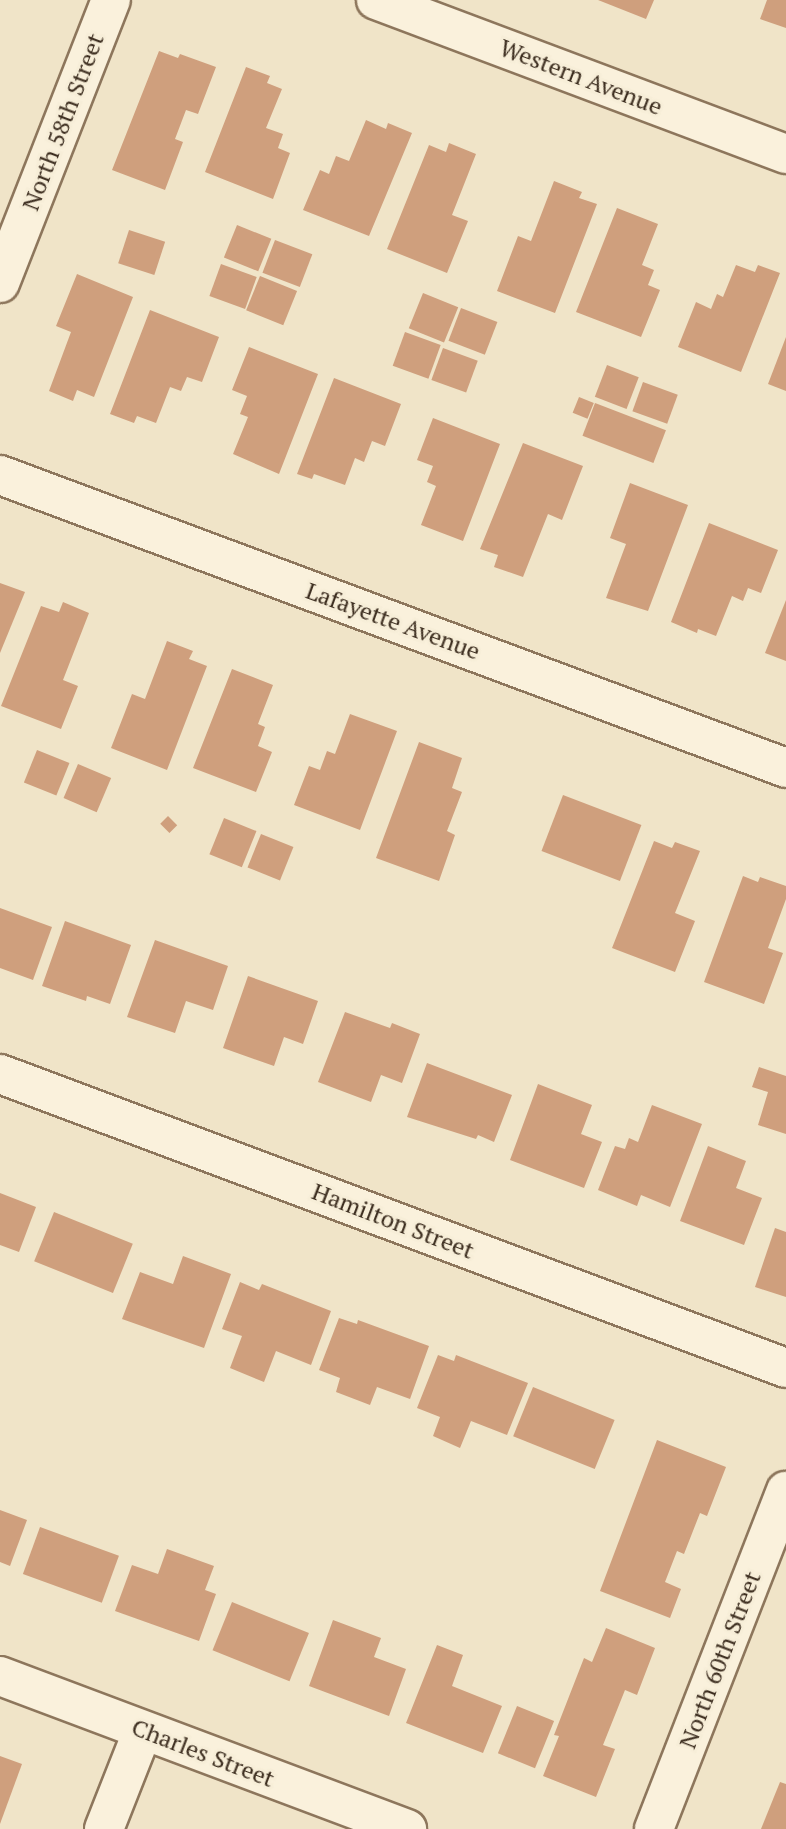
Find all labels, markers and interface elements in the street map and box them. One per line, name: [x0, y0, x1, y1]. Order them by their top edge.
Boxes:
street label: North 58th Street: [16, 29, 110, 215]
street label: Western Avenue: [495, 33, 667, 121]
street label: Lafayette Avenue: [302, 576, 484, 666]
street label: Hamilton Street: [308, 1177, 478, 1265]
street label: North 60th Street: [673, 1567, 767, 1753]
street label: Charles Street: [128, 1713, 278, 1793]

